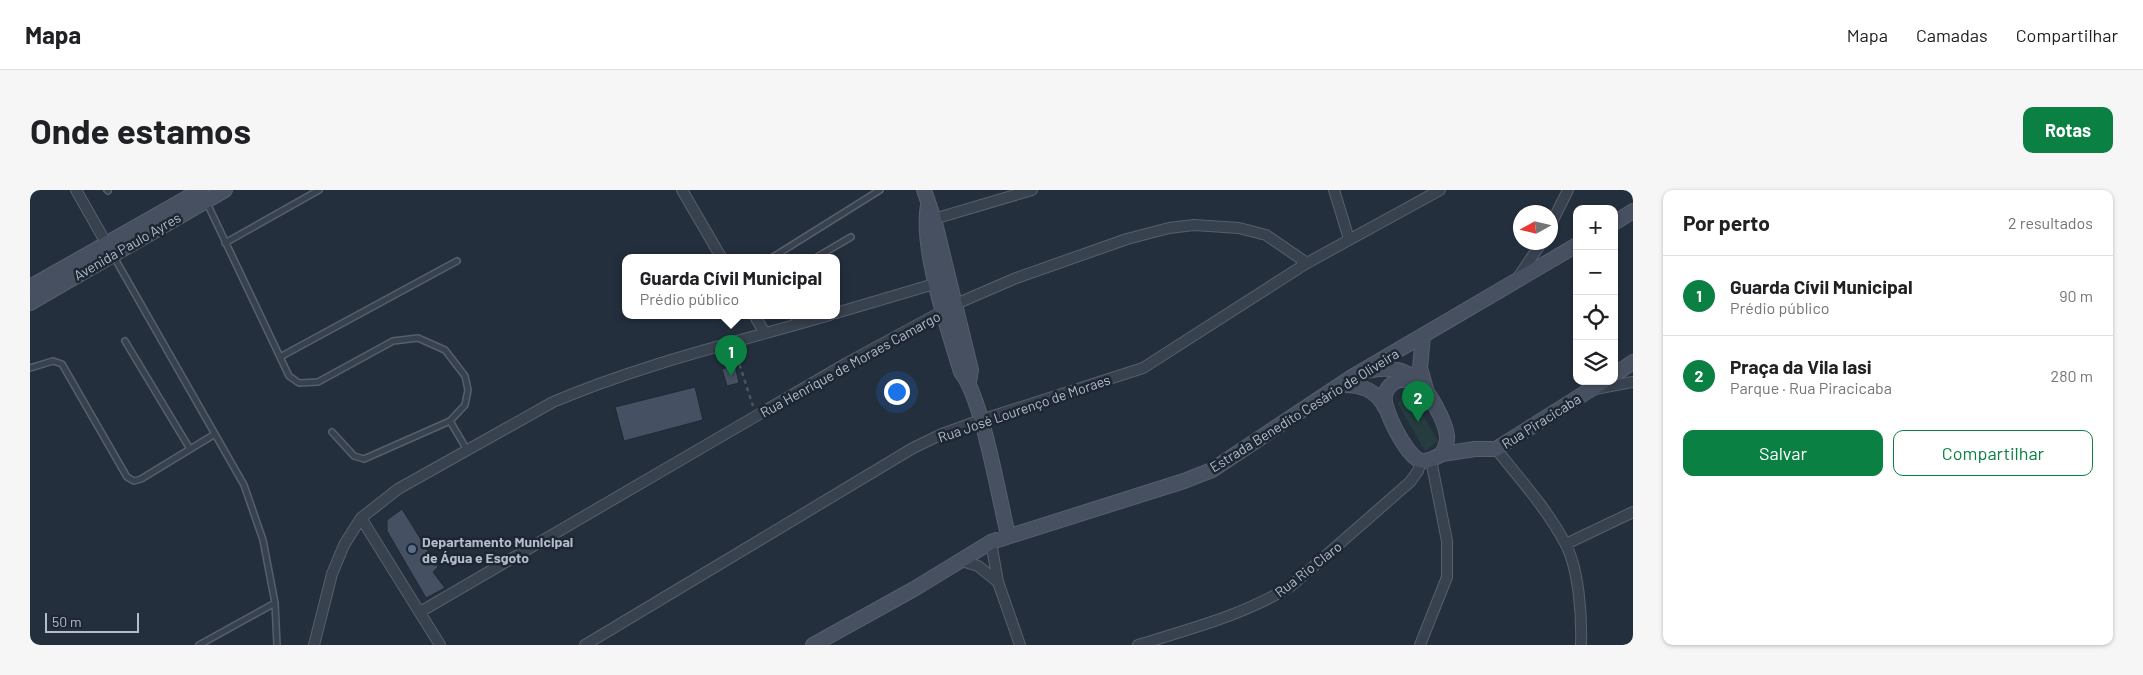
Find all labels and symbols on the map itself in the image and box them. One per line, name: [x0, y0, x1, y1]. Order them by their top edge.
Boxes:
north arrow: [1513, 205, 1558, 250]
street label: Avenida Paulo Ayres: [70, 208, 184, 284]
street label: Rua Henrique de Moraes Camargo: [757, 307, 943, 421]
pin: 1: [715, 335, 747, 376]
street label: Estrada Benedito Cesário de Oliveira: [1206, 345, 1402, 475]
street label: Rua José Lourenço de Moraes: [936, 370, 1113, 446]
your location: [884, 379, 910, 405]
pin: 2: [1402, 381, 1434, 422]
street label: Rua Piracicaba: [1498, 390, 1584, 452]
place label: Departamento Municipal de Água e Esgoto: [422, 533, 573, 566]
street label: Rua Rio Claro: [1271, 538, 1345, 600]
marker: Departamento Municipal de Água e Esgoto: [406, 543, 418, 555]
scale bar: [45, 610, 139, 633]

